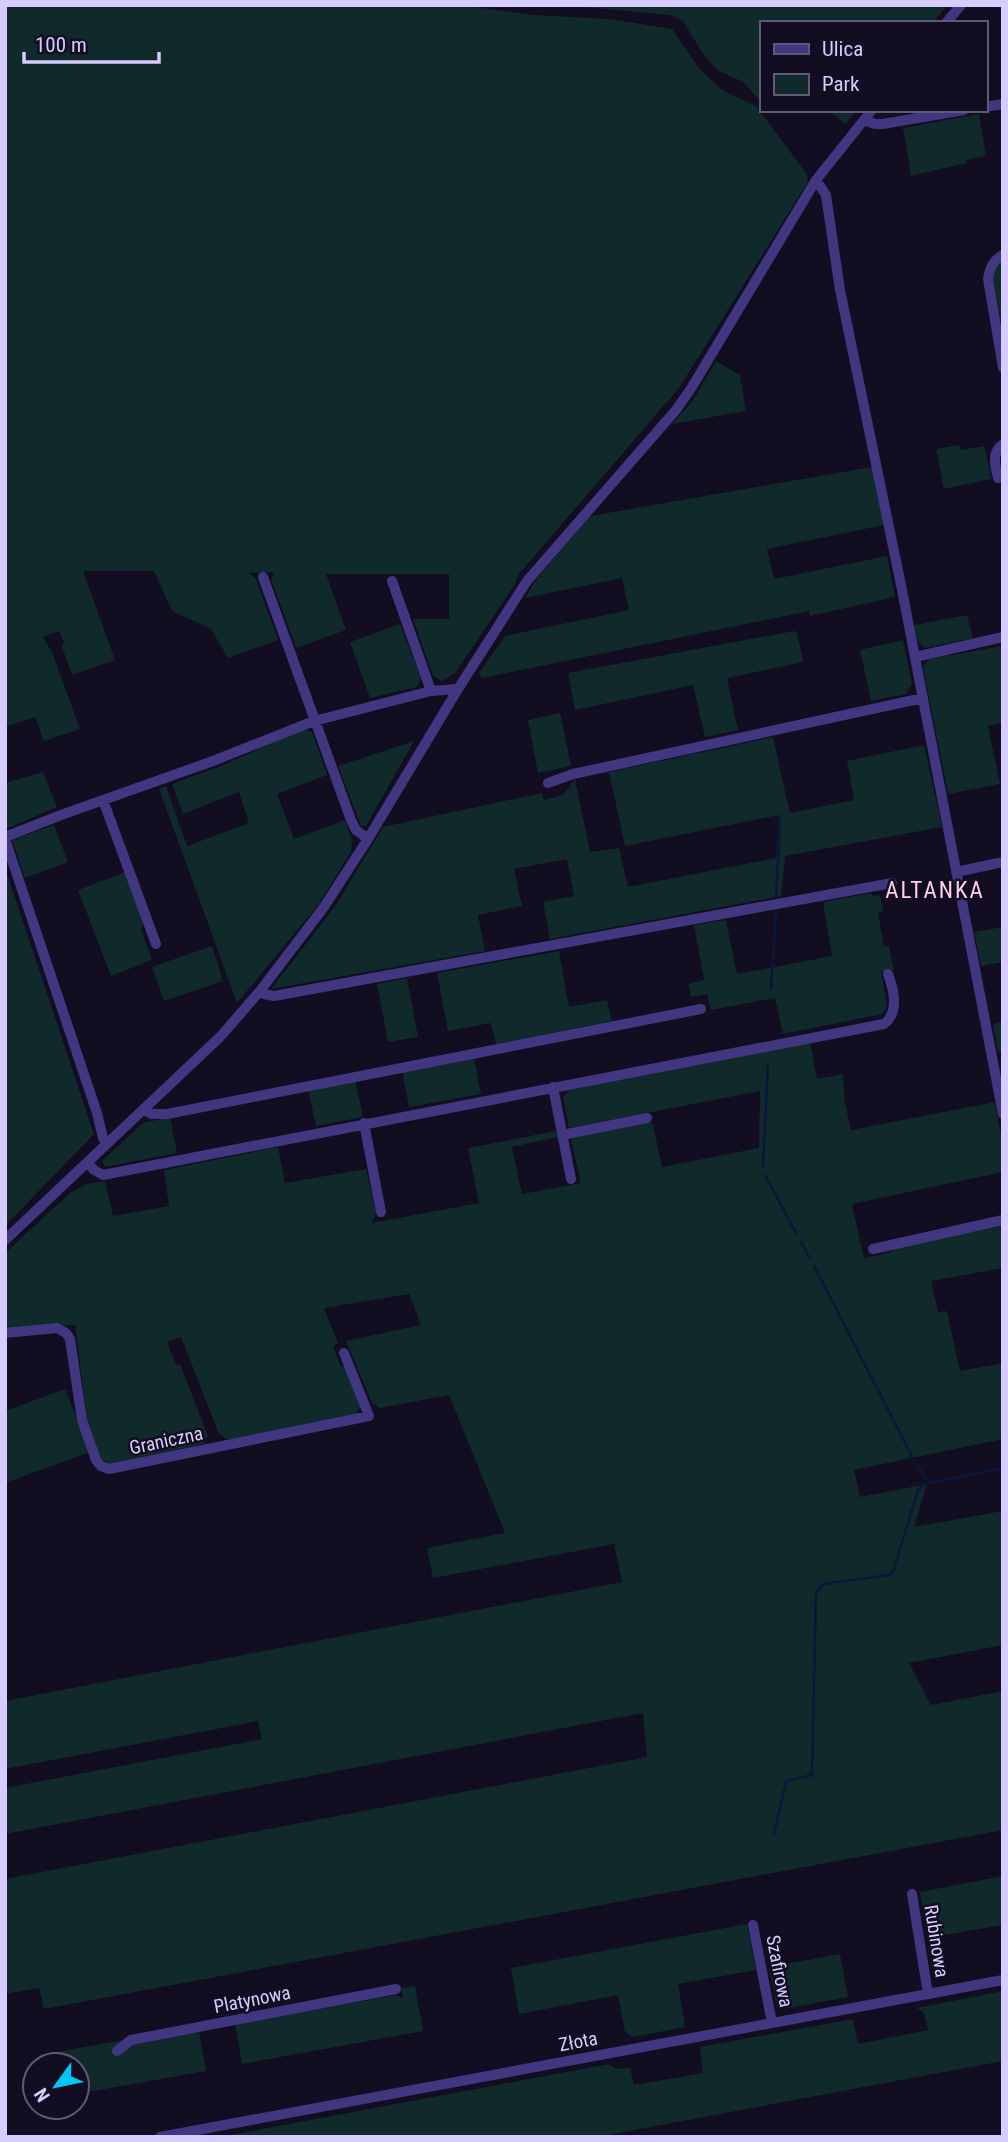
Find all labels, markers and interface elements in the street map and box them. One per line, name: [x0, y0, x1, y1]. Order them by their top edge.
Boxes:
scale bar: [24, 21, 159, 65]
legend: [760, 21, 987, 112]
text: 100 m: [35, 33, 87, 57]
text: Ulica: [822, 37, 863, 61]
text: Park: [822, 72, 860, 96]
district label: ALTANKA: [885, 877, 985, 904]
street label: Graniczna: [127, 1421, 205, 1460]
street label: Rubinowa: [919, 1903, 954, 1979]
street label: Szafirowa: [761, 1933, 798, 2009]
street label: Platynowa: [212, 1981, 292, 2018]
street label: Złota: [557, 2026, 599, 2056]
north arrow: [21, 2051, 91, 2121]
text: N: [29, 2084, 55, 2106]

